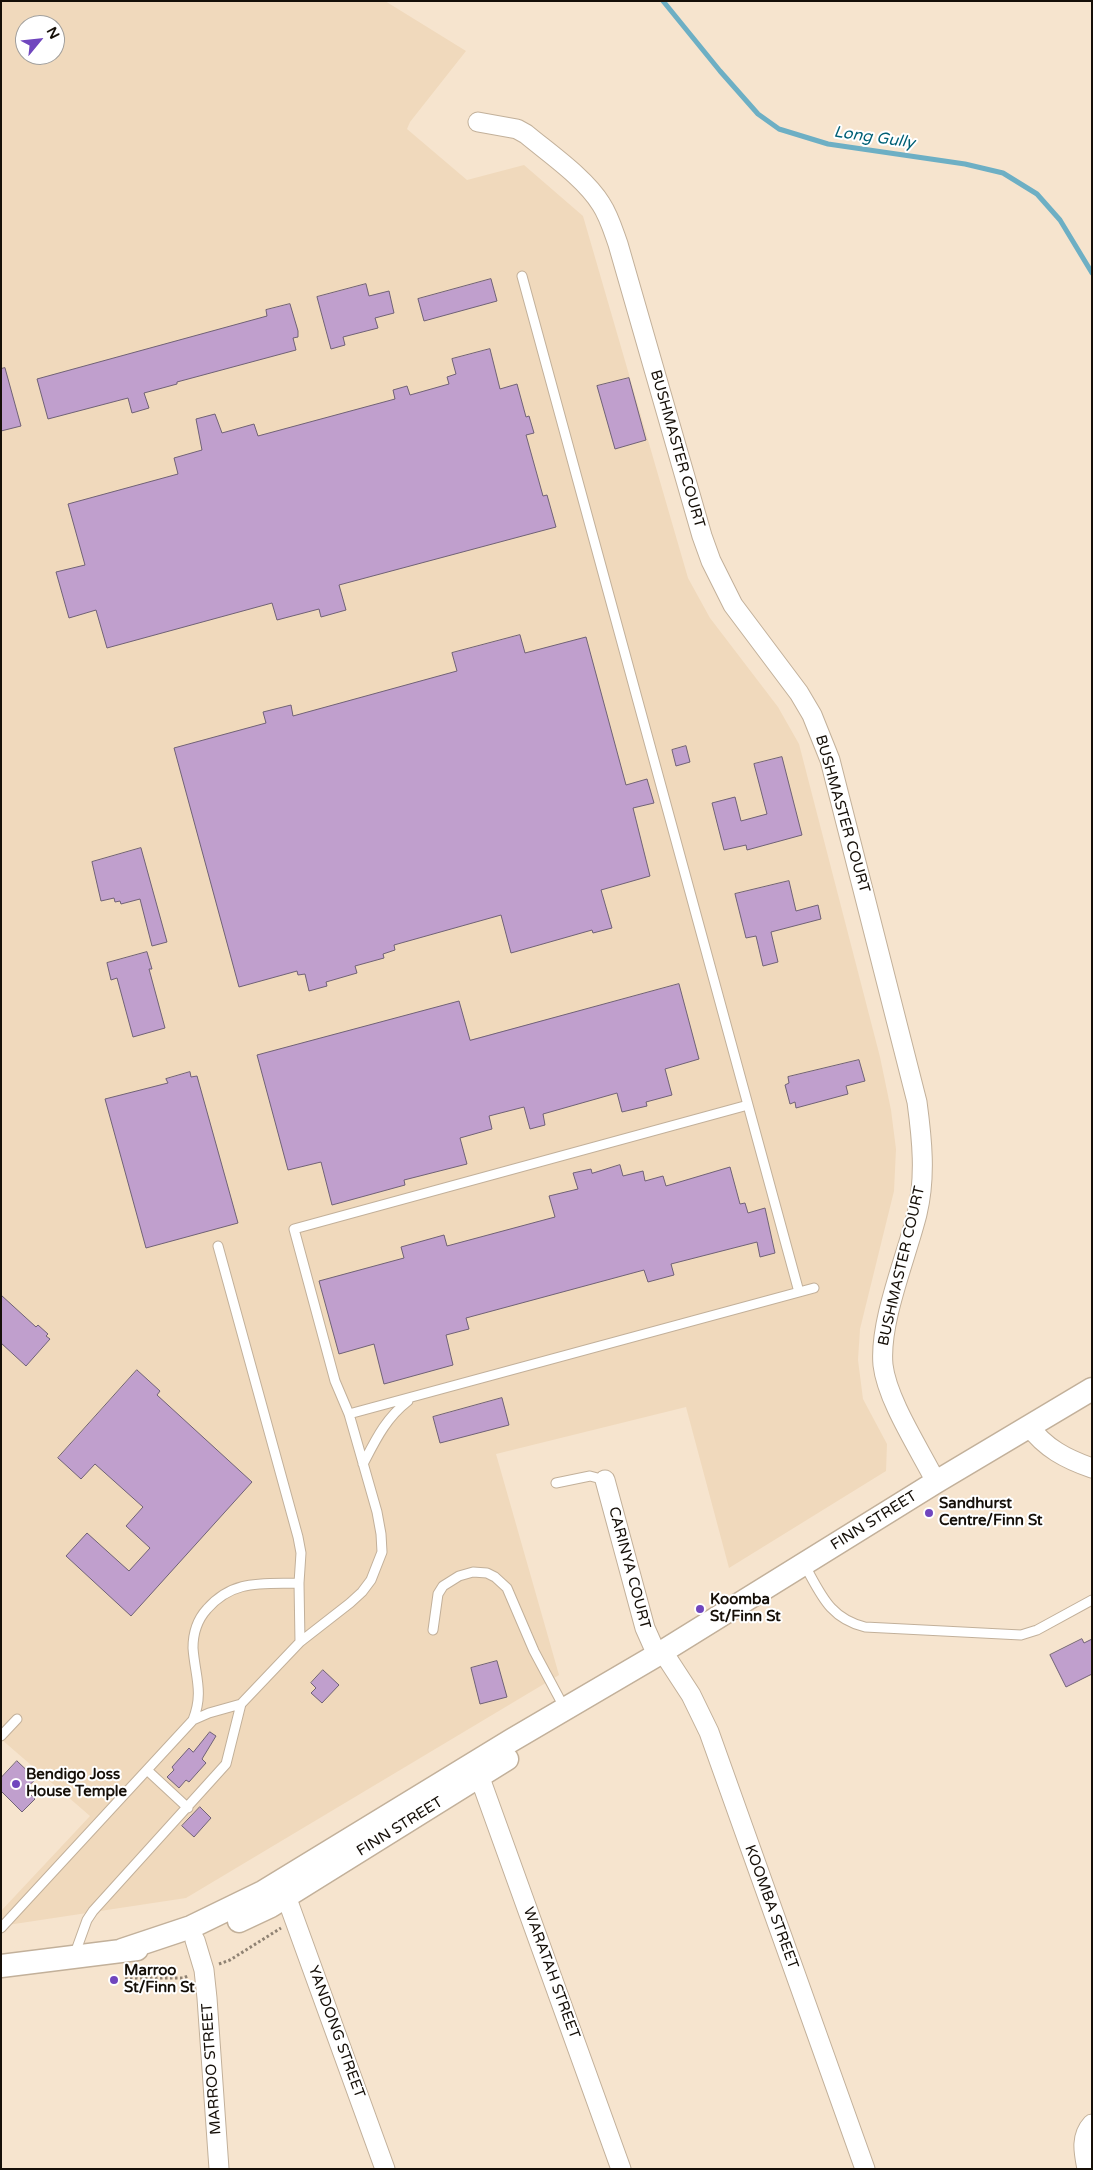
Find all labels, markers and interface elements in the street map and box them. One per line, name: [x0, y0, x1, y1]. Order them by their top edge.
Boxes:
north arrow: [15, 15, 65, 65]
text: N: [43, 24, 63, 42]
water label: Long Gully: [832, 123, 916, 153]
street label: BUSHMASTER COURT: [646, 368, 708, 530]
street label: BUSHMASTER COURT: [811, 733, 873, 895]
street label: BUSHMASTER COURT: [875, 1184, 929, 1348]
street label: FINN STREET: [828, 1487, 920, 1555]
place label: Sandhurst Centre/Finn St: [939, 1495, 1043, 1530]
street label: CARINYA COURT: [604, 1505, 654, 1631]
marker: Sandhurst Centre/Finn St: [923, 1507, 935, 1519]
place label: Koomba St/Finn St: [710, 1591, 781, 1626]
marker: Koomba St/Finn St: [694, 1603, 706, 1615]
place label: Bendigo Joss House Temple: [26, 1766, 127, 1801]
marker: Bendigo Joss House Temple: [10, 1778, 22, 1790]
street label: FINN STREET: [354, 1793, 446, 1861]
street label: KOOMBA STREET: [740, 1843, 802, 1971]
street label: WARATAH STREET: [519, 1905, 583, 2041]
place label: Marroo St/Finn St: [124, 1962, 195, 1997]
street label: YANDONG STREET: [304, 1963, 368, 2101]
marker: Marroo St/Finn St: [108, 1974, 120, 1986]
street label: MARROO STREET: [198, 2002, 226, 2136]

